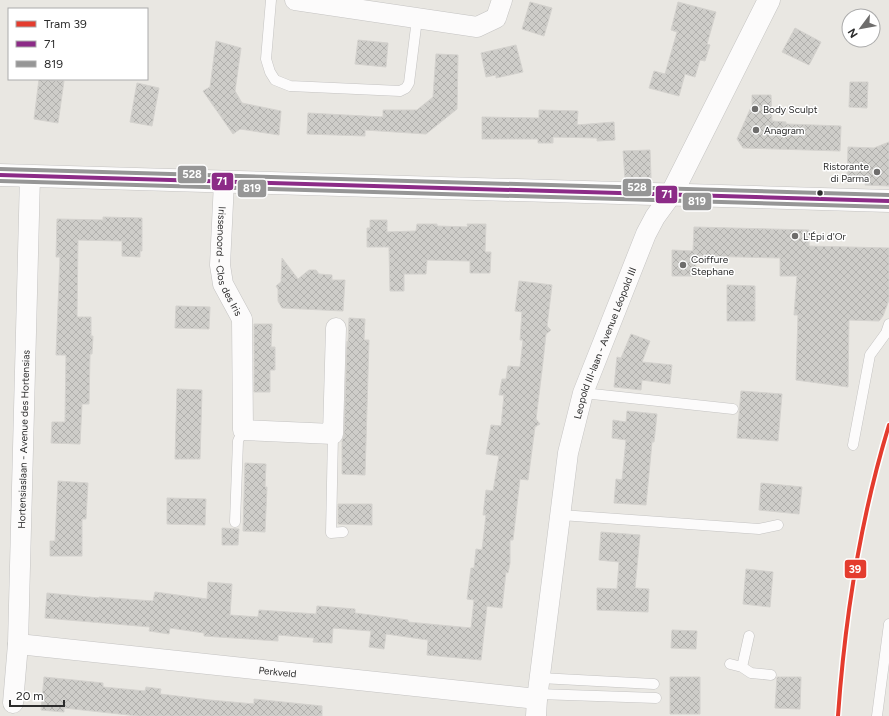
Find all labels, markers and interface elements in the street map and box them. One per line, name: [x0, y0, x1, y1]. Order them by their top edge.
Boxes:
legend: [8, 8, 148, 80]
north arrow: [841, 8, 881, 48]
text: Tram 39: [44, 17, 87, 31]
text: N: [845, 26, 861, 40]
text: 71: [44, 37, 55, 51]
text: 819: [44, 57, 63, 71]
place label: Body Sculpt: [763, 103, 818, 116]
marker: Body Sculpt: [750, 104, 760, 114]
place label: Anagram: [764, 124, 804, 137]
marker: Anagram: [751, 125, 761, 135]
place label: Ristorante di Parma: [823, 160, 870, 185]
line badge: 528: [177, 165, 207, 184]
marker: Ristorante di Parma: [872, 167, 882, 177]
text: 528: [182, 168, 202, 181]
line badge: 71: [211, 172, 234, 191]
text: 71: [217, 175, 227, 188]
line badge: 528: [622, 178, 652, 197]
line badge: 819: [237, 179, 267, 198]
text: 528: [627, 181, 647, 194]
text: 819: [243, 182, 261, 195]
line badge: 71: [655, 185, 678, 204]
text: 71: [662, 188, 672, 201]
unlabelled marker: [815, 188, 825, 198]
line badge: 819: [682, 192, 712, 211]
text: 819: [688, 195, 706, 208]
street label: Irissenoord - Clos des Iris: [213, 206, 246, 318]
place label: L'Épi d'Or: [803, 230, 846, 243]
marker: L'Épi d'Or: [790, 231, 800, 241]
place label: Coiffure Stephane: [691, 253, 735, 278]
marker: Coiffure Stephane: [678, 260, 688, 270]
street label: Leopold III-laan - Avenue Léopold III: [570, 265, 639, 420]
street label: Hortensiaslaan - Avenue des Hortensias: [14, 349, 32, 529]
line badge: 39: [844, 559, 867, 579]
text: 39: [849, 563, 861, 576]
street label: Perkveld: [258, 663, 297, 680]
scale bar: [10, 682, 64, 708]
text: 20 m: [16, 689, 44, 703]

